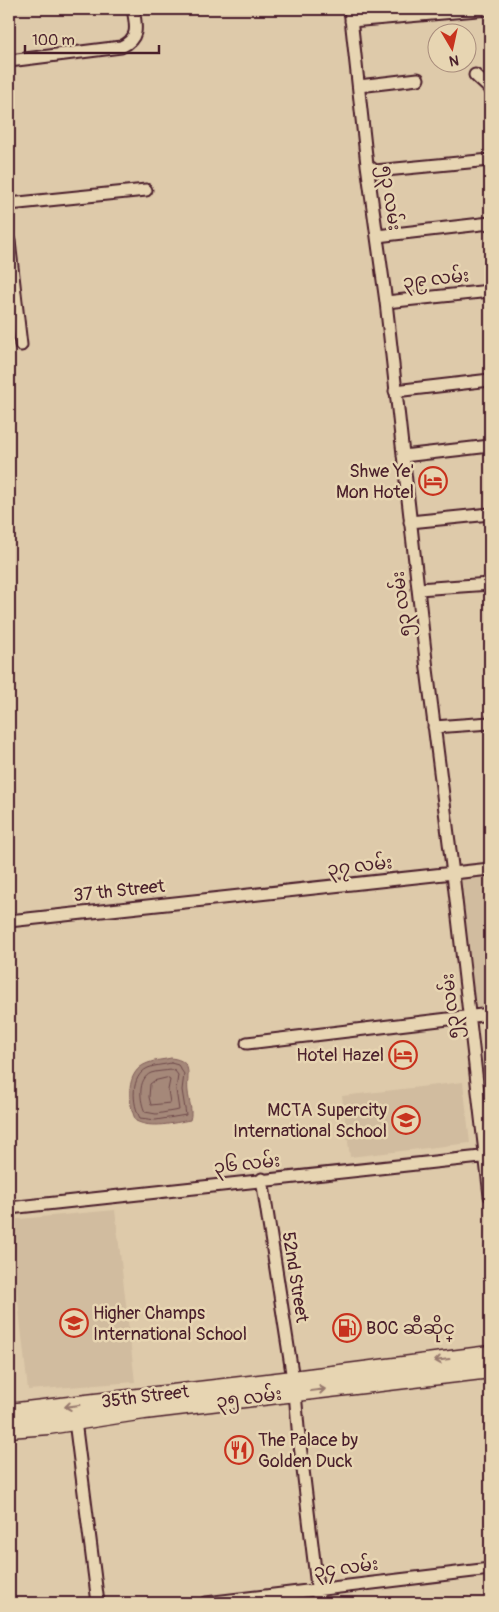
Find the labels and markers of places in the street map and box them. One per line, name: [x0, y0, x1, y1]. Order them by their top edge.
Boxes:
place label: Shwe Ye' Mon Hotel: [336, 460, 414, 504]
hotel icon: Shwe Ye' Mon Hotel: [418, 466, 448, 496]
hotel icon: Hotel Hazel: [388, 1040, 418, 1070]
place label: Hotel Hazel: [296, 1044, 384, 1067]
place label: MCTA Supercity International School: [233, 1099, 387, 1143]
school or university icon: MCTA Supercity International School: [391, 1105, 421, 1135]
place label: Higher Champs International School: [93, 1302, 247, 1346]
school or university icon: Higher Champs International School: [59, 1308, 89, 1338]
fuel station icon: BOC ဆီဆိုင္: [332, 1313, 362, 1343]
place label: BOC ဆီဆိုင္: [366, 1314, 455, 1343]
place label: The Palace by Golden Duck: [258, 1429, 358, 1473]
restaurant icon: The Palace by Golden Duck: [224, 1435, 254, 1465]

